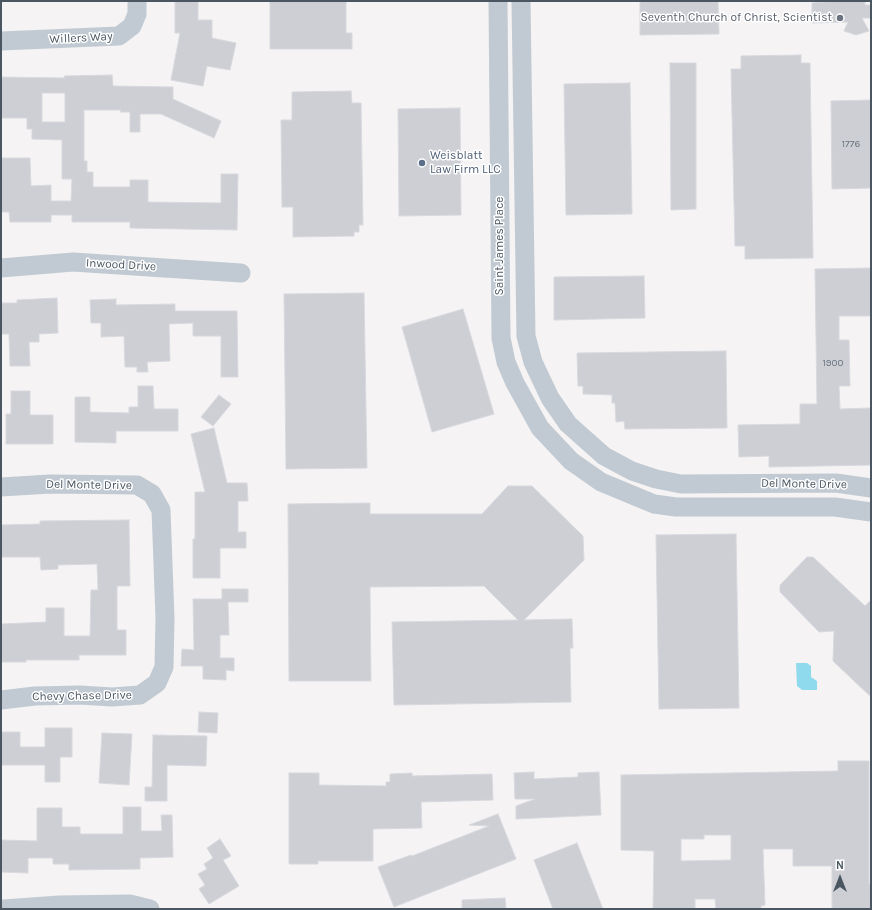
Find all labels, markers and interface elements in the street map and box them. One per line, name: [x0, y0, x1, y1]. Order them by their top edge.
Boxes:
place label: Seventh Church of Christ, Scientist: [641, 11, 832, 25]
marker: Seventh Church of Christ, Scientist: [835, 13, 845, 23]
street label: Willers Way: [49, 29, 113, 47]
house number: 1776: [842, 138, 860, 150]
place label: Weisblatt Law Firm LLC: [430, 149, 501, 177]
marker: Weisblatt Law Firm LLC: [417, 158, 427, 168]
street label: Saint James Place: [493, 197, 507, 295]
street label: Inwood Drive: [85, 256, 157, 274]
house number: 1900: [823, 357, 843, 369]
street label: Del Monte Drive: [761, 476, 847, 492]
street label: Del Monte Drive: [46, 477, 132, 493]
street label: Chevy Chase Drive: [32, 688, 132, 704]
north arrow: [820, 858, 860, 898]
text: N: [836, 859, 844, 872]

